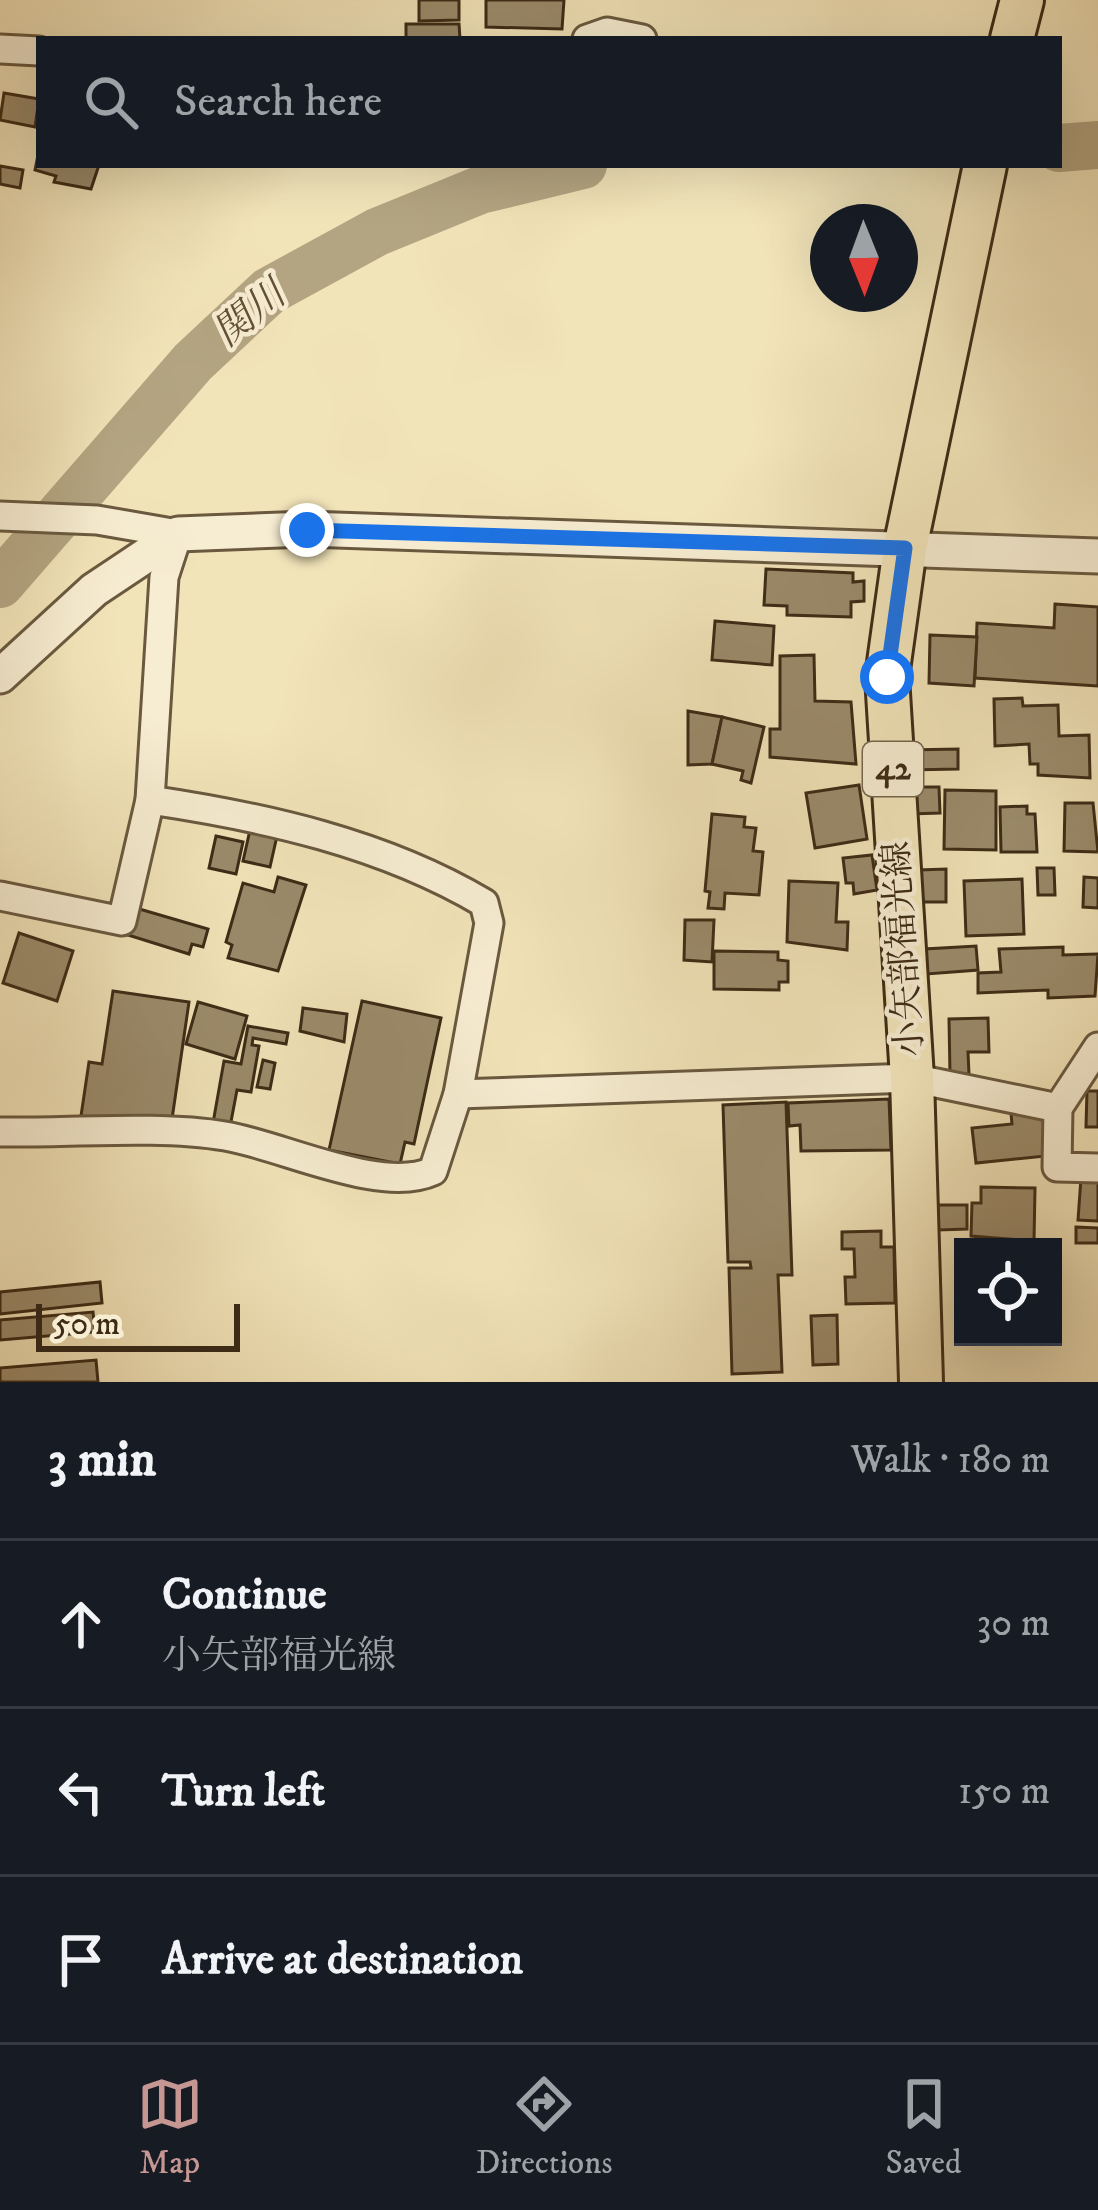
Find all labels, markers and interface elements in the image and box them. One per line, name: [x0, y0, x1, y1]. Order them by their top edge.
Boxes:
search box: [36, 36, 1062, 168]
icon: search: [78, 69, 144, 135]
text: Search here: [174, 74, 382, 130]
north arrow: [810, 204, 918, 312]
water label: 関川: [204, 268, 299, 358]
route end: [280, 503, 334, 557]
route start: [860, 650, 914, 704]
road number: 42: [863, 742, 923, 796]
street label: 小矢部福光線: [874, 840, 934, 1058]
map controls: [954, 1238, 1062, 1346]
button: locate: [954, 1238, 1062, 1346]
scale bar: [36, 1298, 240, 1351]
text: 50 m: [54, 1304, 120, 1345]
text: 3 min: [48, 1428, 156, 1492]
text: Walk · 180 m: [850, 1436, 1050, 1485]
text: Continue: [162, 1567, 327, 1623]
icon: ahead: [48, 1591, 114, 1657]
text: 30 m: [977, 1599, 1050, 1648]
text: 小矢部福光線: [162, 1632, 396, 1681]
icon: left: [48, 1759, 114, 1825]
text: Turn left: [162, 1764, 325, 1820]
text: 150 m: [958, 1767, 1050, 1816]
icon: arrive: [48, 1927, 114, 1993]
text: Arrive at destination: [162, 1932, 523, 1988]
tab: Map: [137, 2071, 203, 2184]
tab: Directions: [476, 2071, 612, 2184]
tab: Saved: [886, 2071, 961, 2184]

